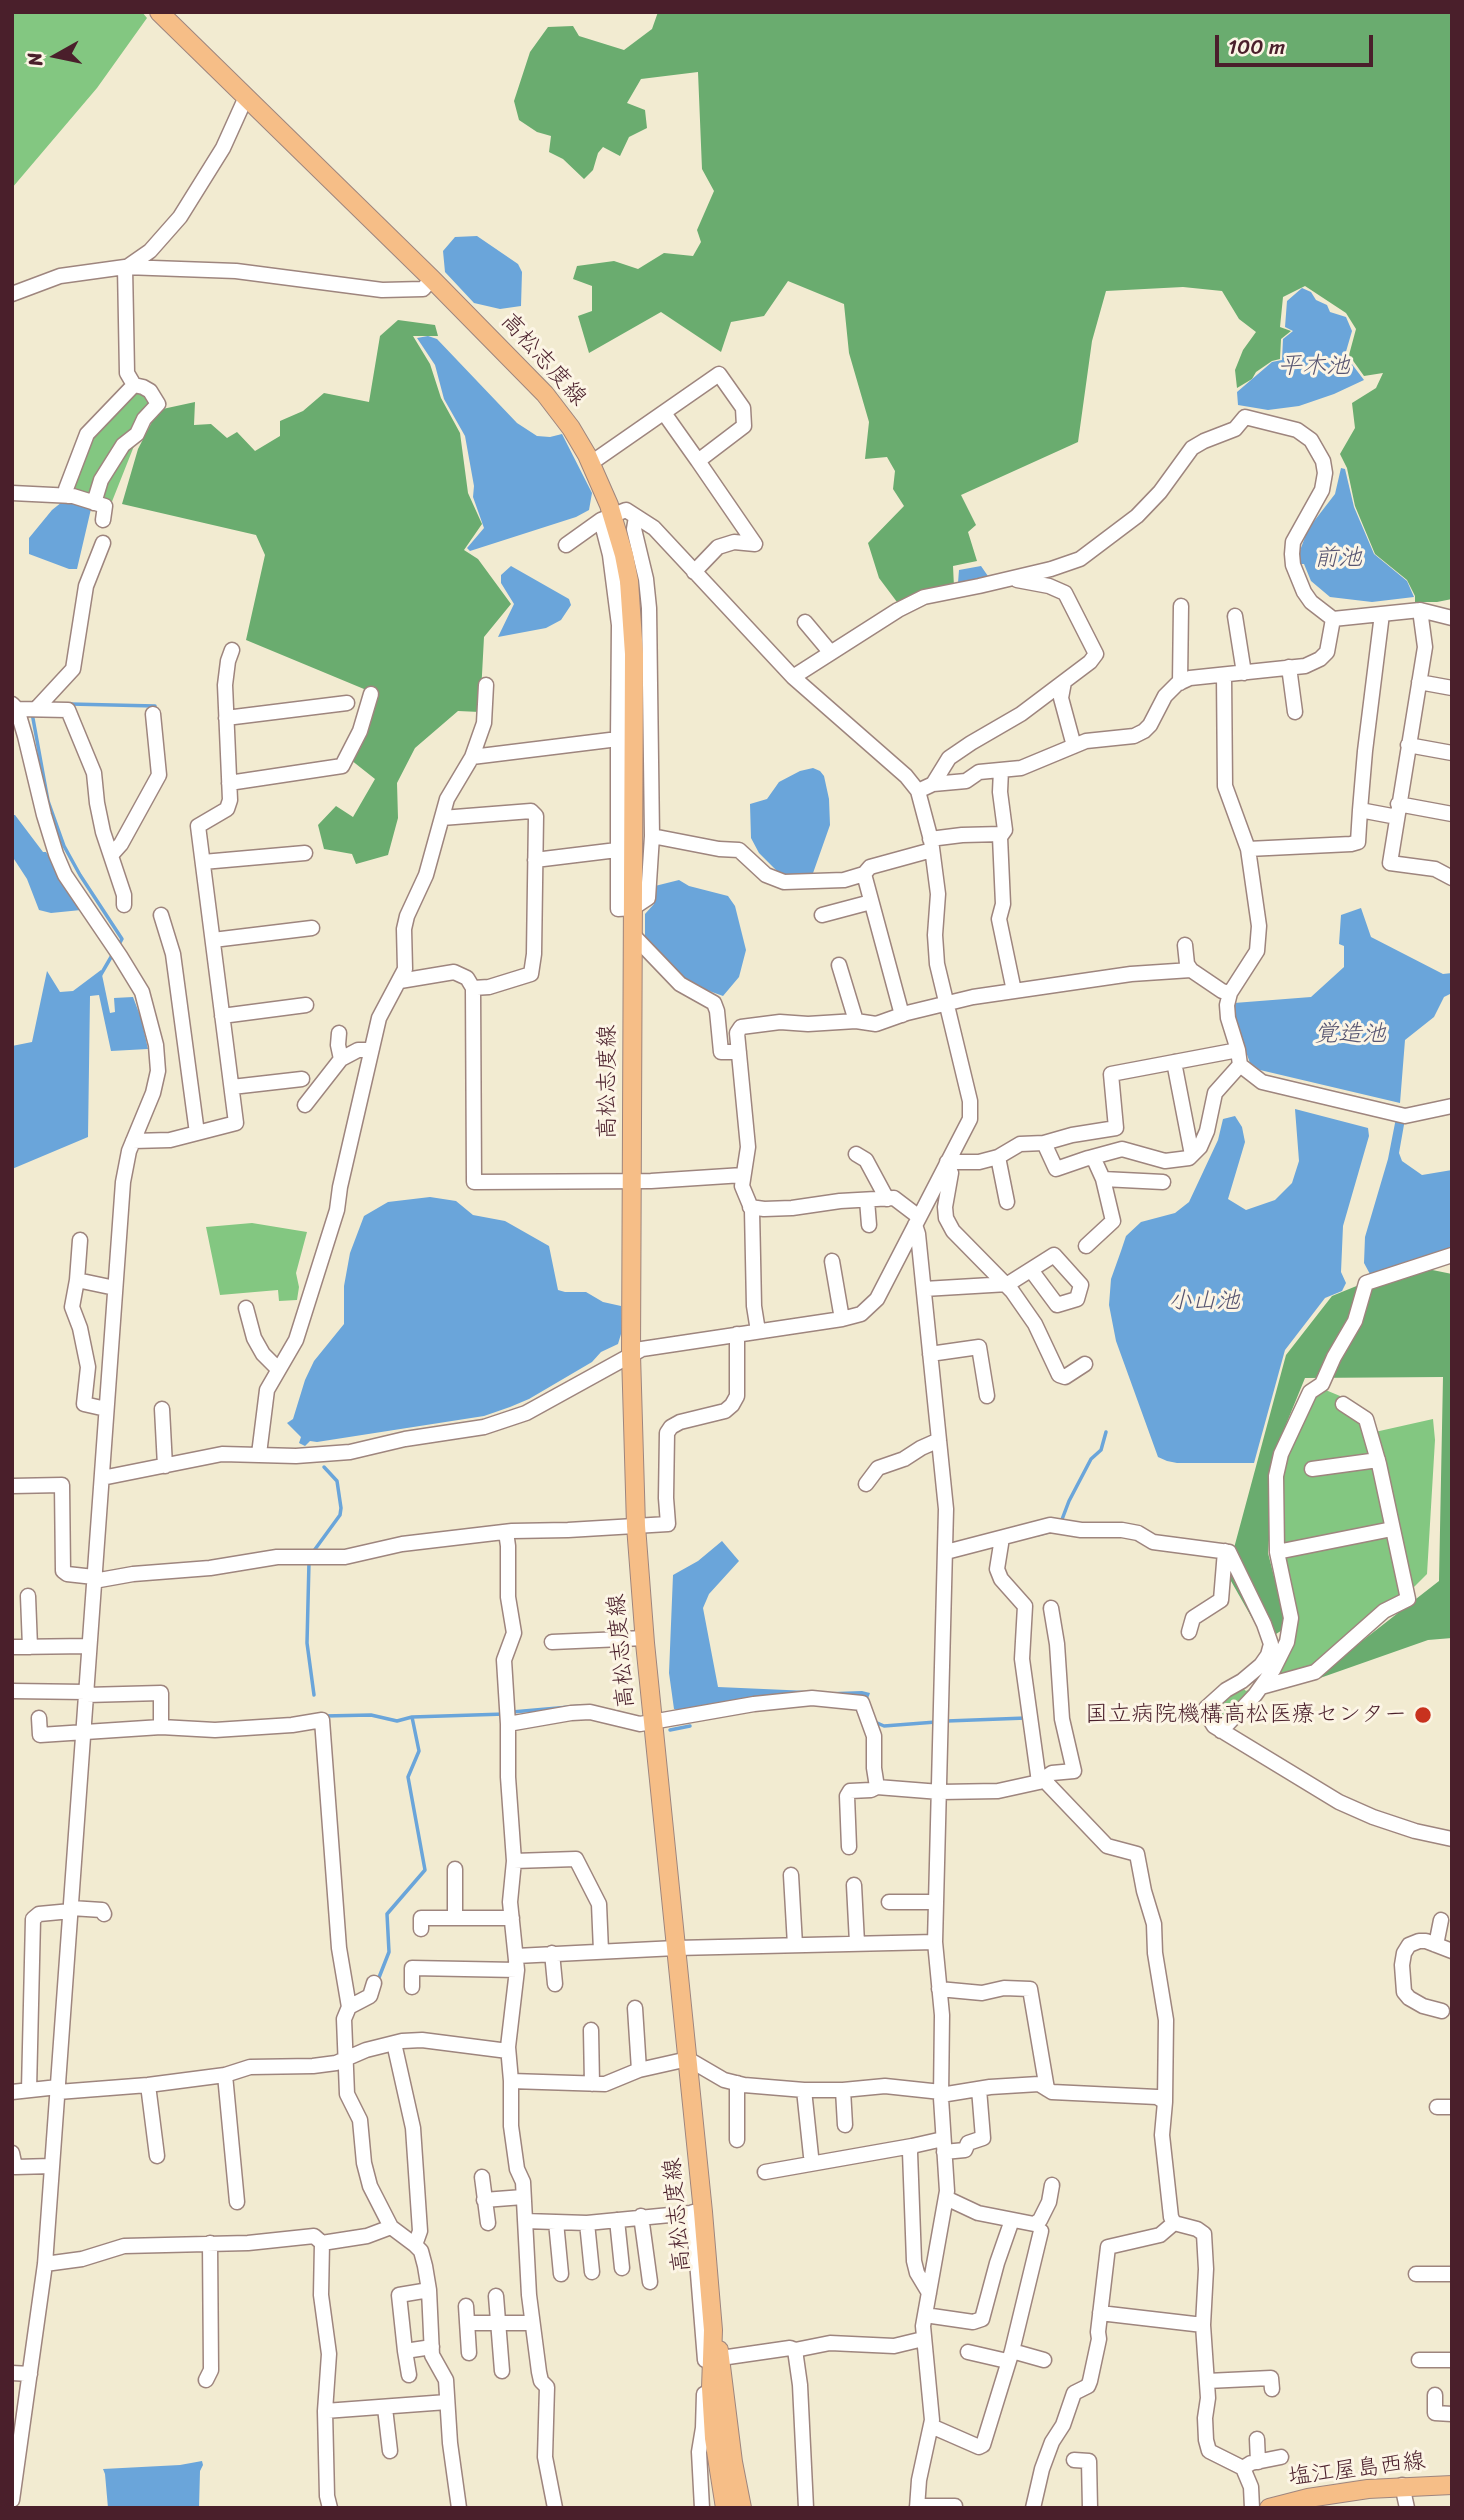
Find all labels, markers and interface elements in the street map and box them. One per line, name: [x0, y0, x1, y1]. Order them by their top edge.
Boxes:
north arrow: [21, 21, 91, 91]
scale bar: [1219, 21, 1376, 65]
text: 100 m: [1228, 28, 1285, 66]
text: N: [17, 50, 52, 68]
street label: 高松志度線: [494, 308, 592, 412]
water label: 平木池: [1278, 353, 1350, 381]
water label: 前池: [1314, 545, 1362, 573]
water label: 覚造池: [1314, 1021, 1386, 1049]
street label: 高松志度線: [594, 1025, 622, 1139]
water label: 小山池: [1168, 1288, 1240, 1316]
street label: 高松志度線: [603, 1593, 641, 1709]
place label: 国立病院機構高松医療センター: [1085, 1701, 1407, 1729]
marker: 国立病院機構高松医療センター: [1413, 1705, 1433, 1725]
street label: 高松志度線: [659, 2157, 697, 2273]
street label: 塩江屋島西線: [1287, 2448, 1427, 2492]

